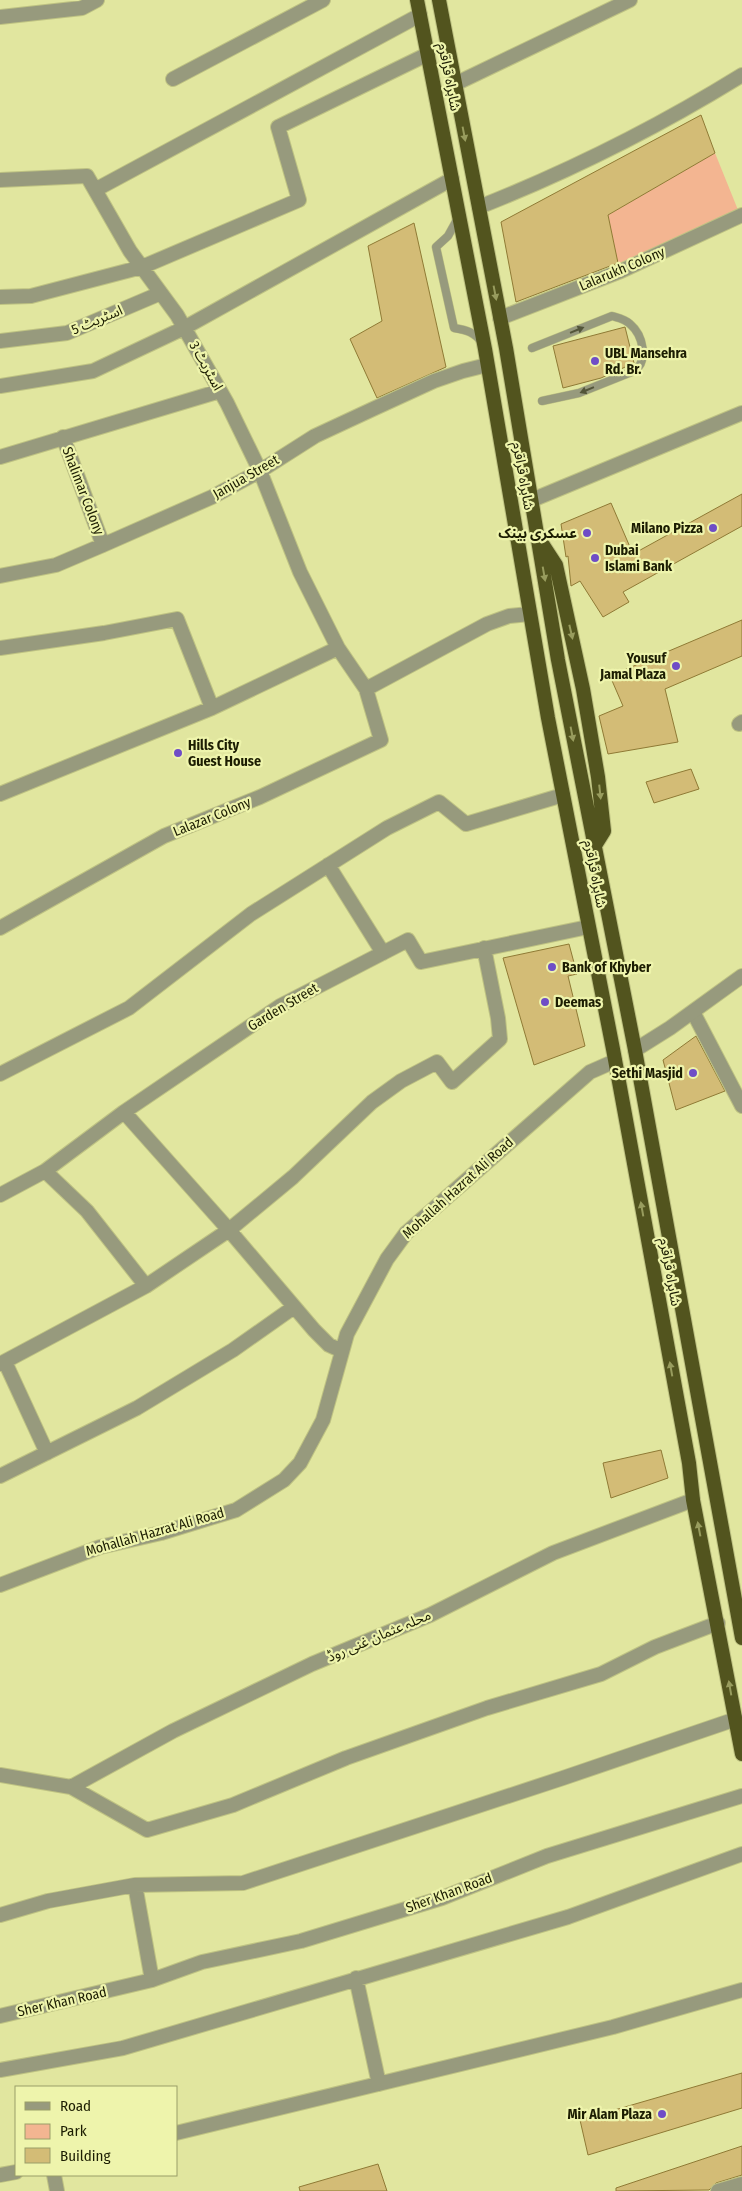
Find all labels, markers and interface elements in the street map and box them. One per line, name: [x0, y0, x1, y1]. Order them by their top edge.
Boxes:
street label: شاہراہ قراقرم: [432, 41, 464, 113]
one-way arrow: [461, 126, 469, 142]
street label: Lalarukh Colony: [577, 243, 668, 295]
one-way arrow: [492, 286, 500, 302]
street label: اسٹریٹ 5: [69, 302, 125, 338]
one-way arrow: [570, 325, 584, 333]
street label: اسٹریٹ 3: [186, 338, 226, 394]
place label: UBL Mansehra Rd. Br.: [605, 345, 687, 378]
marker: UBL Mansehra Rd. Br.: [589, 355, 601, 367]
one-way arrow: [580, 387, 595, 394]
street label: شاہراہ قراقرم: [507, 440, 537, 512]
street label: Shalimar Colony: [58, 445, 108, 538]
street label: Janjua Street: [210, 451, 282, 503]
place label: Milano Pizza: [631, 520, 703, 537]
marker: Milano Pizza: [707, 522, 719, 534]
place label: عسکری بینک: [498, 525, 577, 542]
marker: عسکری بینک: [581, 527, 593, 539]
place label: Dubai Islami Bank: [605, 542, 673, 575]
marker: Dubai Islami Bank: [589, 552, 601, 564]
one-way arrow: [540, 566, 548, 582]
one-way arrow: [567, 624, 575, 639]
place label: Yousuf Jamal Plaza: [599, 650, 667, 683]
marker: Yousuf Jamal Plaza: [670, 660, 682, 672]
one-way arrow: [569, 727, 577, 743]
place label: Hills City Guest House: [188, 737, 261, 770]
marker: Hills City Guest House: [172, 747, 184, 759]
one-way arrow: [596, 784, 604, 800]
street label: Lalazar Colony: [171, 793, 254, 840]
street label: شاہراہ قراقرم: [578, 838, 610, 910]
place label: Bank of Khyber: [562, 959, 652, 976]
marker: Bank of Khyber: [546, 961, 558, 973]
street label: Garden Street: [245, 979, 322, 1035]
place label: Deemas: [555, 994, 601, 1011]
marker: Deemas: [539, 996, 551, 1008]
place label: Sethi Masjid: [612, 1065, 683, 1082]
marker: Sethi Masjid: [687, 1067, 699, 1079]
street label: Mohallah Hazrat Ali Road: [399, 1134, 517, 1242]
one-way arrow: [638, 1201, 646, 1217]
street label: شاہراہ قراقرم: [654, 1236, 684, 1308]
one-way arrow: [667, 1360, 675, 1376]
street label: Mohallah Hazrat Ali Road: [84, 1504, 226, 1560]
one-way arrow: [695, 1521, 703, 1536]
street label: محلہ عثمان غنی روڈ: [324, 1606, 434, 1666]
one-way arrow: [726, 1681, 734, 1696]
street label: Sher Khan Road: [403, 1869, 495, 1917]
street label: Sher Khan Road: [16, 1984, 108, 2020]
legend: [15, 2086, 178, 2176]
text: Road: [60, 2097, 91, 2115]
place label: Mir Alam Plaza: [567, 2106, 652, 2123]
marker: Mir Alam Plaza: [656, 2108, 668, 2120]
text: Park: [60, 2122, 87, 2140]
text: Building: [60, 2147, 111, 2165]

